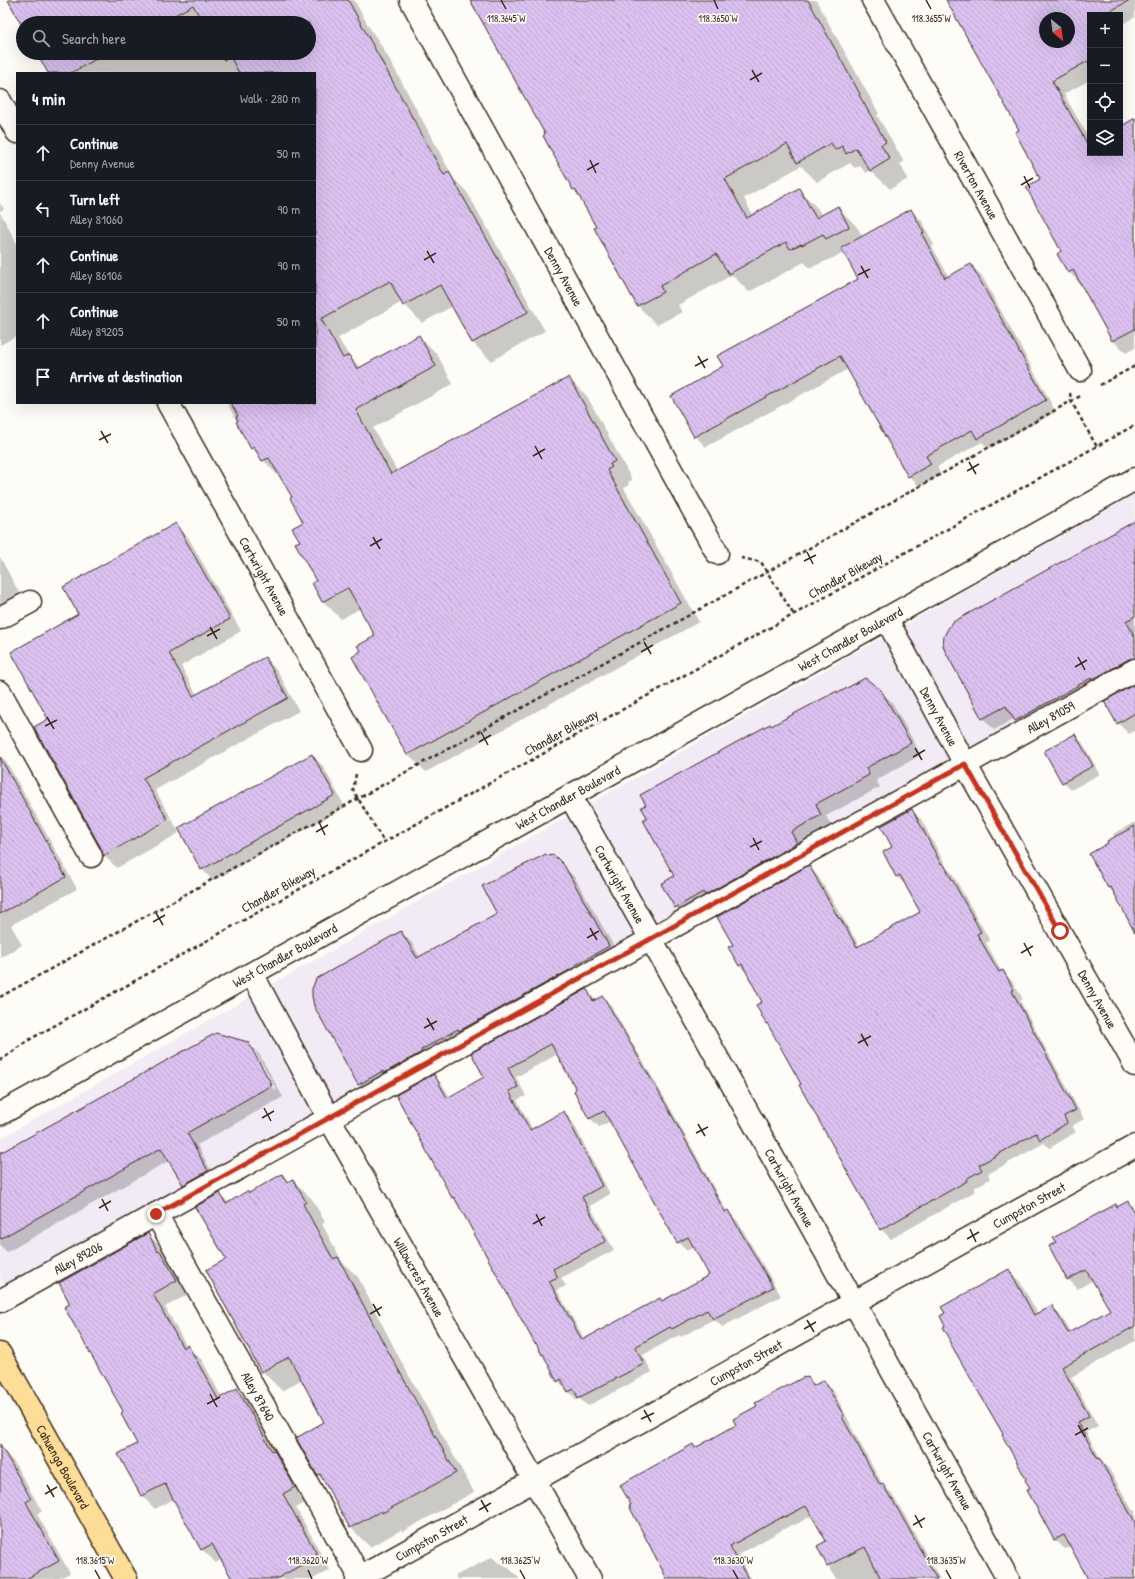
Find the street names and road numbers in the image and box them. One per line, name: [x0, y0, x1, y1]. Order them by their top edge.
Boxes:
street label: Riverton Avenue: [950, 148, 1003, 223]
street label: Denny Avenue: [540, 244, 588, 309]
street label: Cartwright Avenue: [235, 533, 293, 619]
street label: Chandler Bikeway: [805, 547, 886, 603]
street label: West Chandler Boulevard: [795, 602, 906, 675]
street label: Denny Avenue: [916, 684, 963, 749]
street label: Alley 81059: [1023, 696, 1078, 737]
street label: Chandler Bikeway: [521, 704, 602, 760]
street label: West Chandler Boulevard: [512, 761, 623, 834]
street label: Cartwright Avenue: [590, 841, 649, 926]
street label: Chandler Bikeway: [238, 861, 319, 917]
street label: West Chandler Boulevard: [229, 919, 340, 992]
street label: Denny Avenue: [1074, 967, 1122, 1032]
street label: Cartwright Avenue: [760, 1145, 819, 1230]
street label: Cumpston Street: [989, 1177, 1069, 1233]
street label: Willowcrest Avenue: [389, 1234, 449, 1320]
street label: Alley 89206: [50, 1237, 105, 1279]
street label: Cumpston Street: [706, 1335, 786, 1390]
street label: Alley 87640: [237, 1368, 279, 1424]
street label: Cahuenga Boulevard: [32, 1421, 94, 1512]
street label: Cartwright Avenue: [918, 1428, 977, 1513]
street label: Cumpston Street: [392, 1510, 471, 1565]

